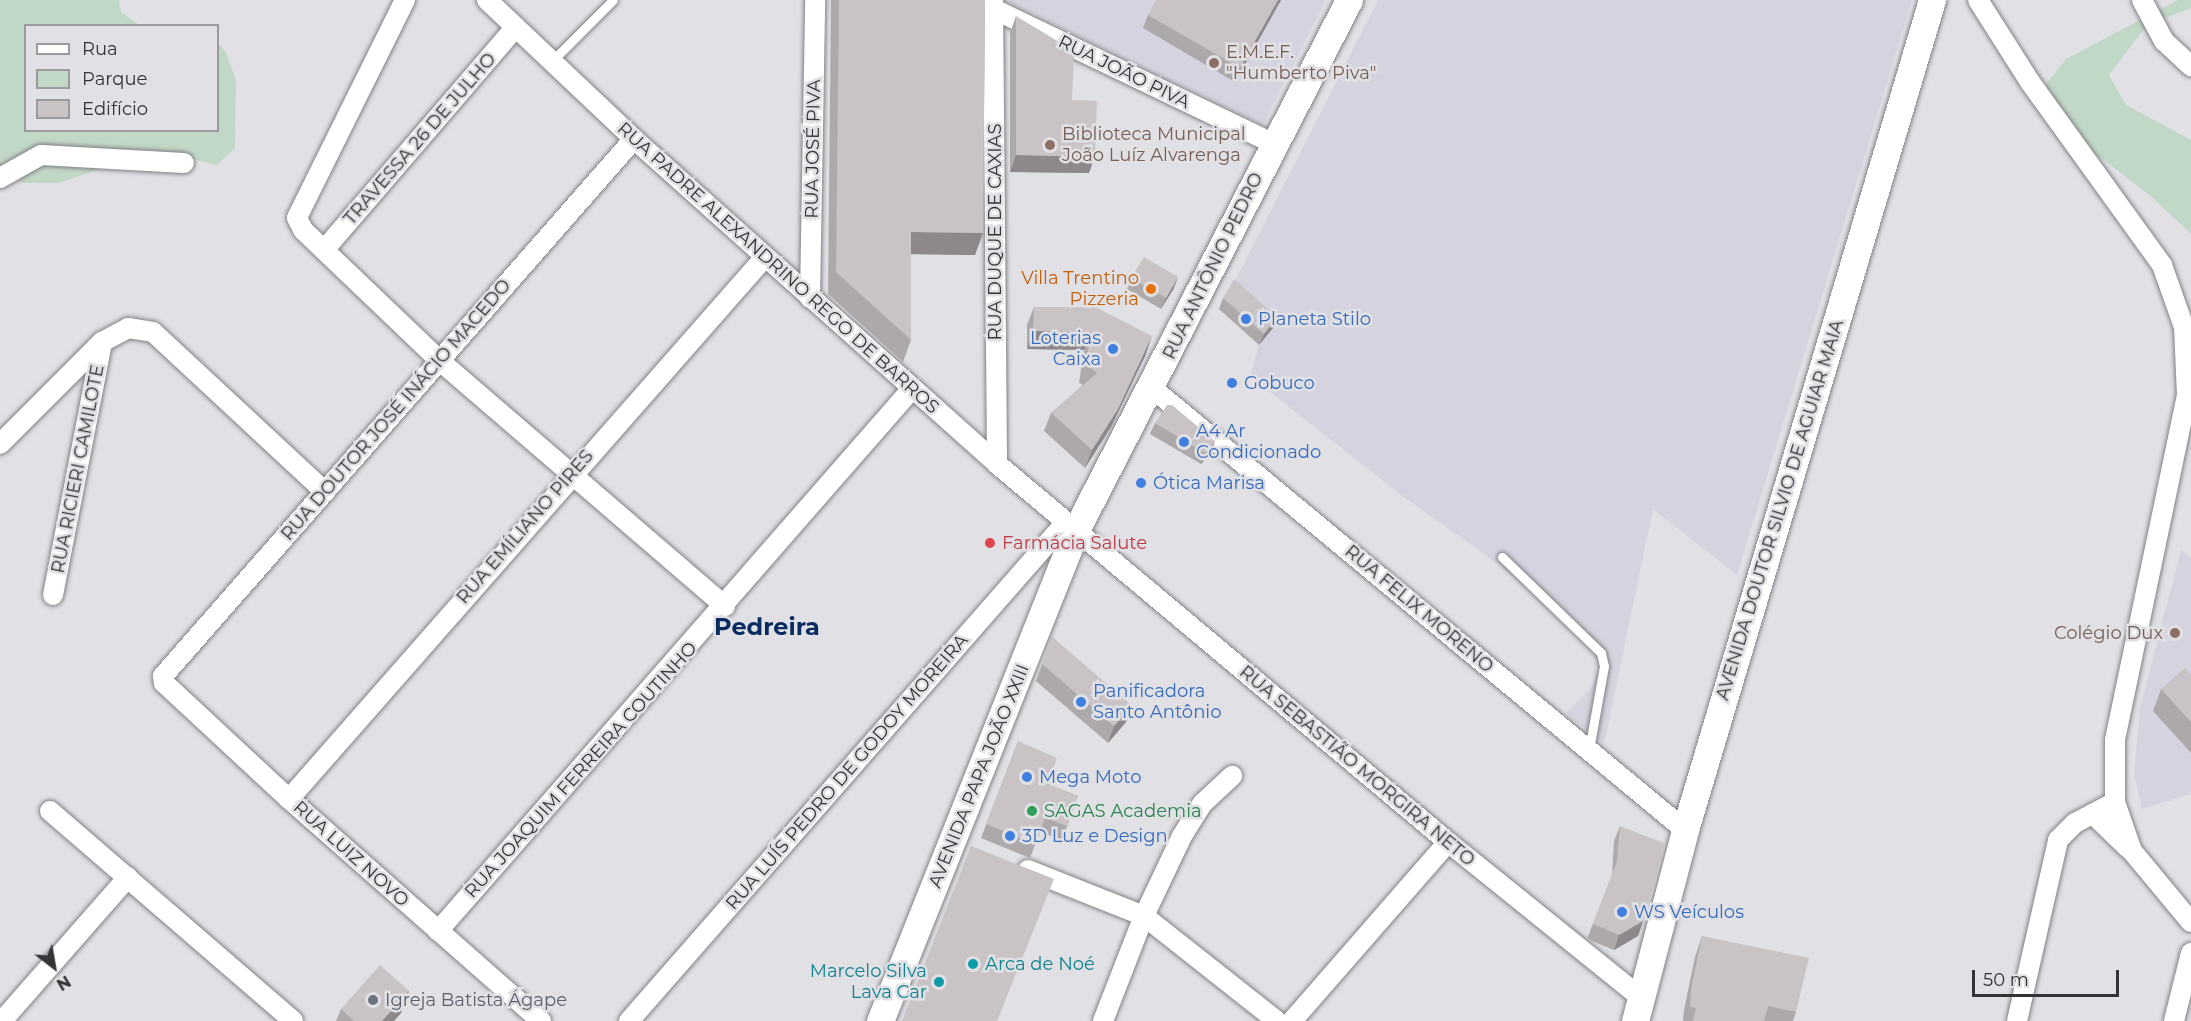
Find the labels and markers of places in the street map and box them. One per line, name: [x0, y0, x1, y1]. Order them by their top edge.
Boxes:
place label: E.M.E.F. "Humberto Piva": [1226, 42, 1377, 84]
marker: E.M.E.F. "Humberto Piva": [1207, 56, 1221, 70]
place label: Biblioteca Municipal João Luíz Alvarenga: [1062, 124, 1246, 166]
marker: Biblioteca Municipal João Luíz Alvarenga: [1043, 138, 1057, 152]
place label: Villa Trentino Pizzeria: [1021, 268, 1139, 310]
marker: Villa Trentino Pizzeria: [1144, 282, 1158, 296]
place label: Planeta Stilo: [1258, 308, 1371, 330]
marker: Planeta Stilo: [1239, 312, 1253, 326]
place label: Loterias Caixa: [1030, 328, 1101, 370]
marker: Loterias Caixa: [1106, 342, 1120, 356]
place label: Gobuco: [1244, 372, 1315, 394]
marker: Gobuco: [1225, 376, 1239, 390]
place label: A4 Ar Condicionado: [1196, 421, 1321, 464]
marker: A4 Ar Condicionado: [1177, 435, 1191, 449]
place label: Ótica Marisa: [1153, 472, 1265, 494]
marker: Ótica Marisa: [1134, 476, 1148, 490]
place label: Farmácia Salute: [1002, 532, 1147, 554]
marker: Farmácia Salute: [983, 536, 997, 550]
place label: Colégio Dux: [2054, 622, 2163, 644]
marker: Colégio Dux: [2168, 626, 2182, 640]
place label: Panificadora Santo Antônio: [1093, 681, 1221, 724]
marker: Panificadora Santo Antônio: [1074, 695, 1088, 709]
place label: Mega Moto: [1039, 766, 1141, 788]
marker: Mega Moto: [1020, 770, 1034, 784]
place label: SAGAS Academia: [1044, 800, 1202, 822]
marker: SAGAS Academia: [1025, 804, 1039, 818]
place label: 3D Luz e Design: [1022, 825, 1168, 847]
marker: 3D Luz e Design: [1003, 829, 1017, 843]
place label: WS Veículos: [1634, 901, 1744, 923]
marker: WS Veículos: [1615, 905, 1629, 919]
place label: Arca de Noé: [985, 953, 1095, 975]
marker: Arca de Noé: [966, 957, 980, 971]
place label: Marcelo Silva Lava Car: [810, 961, 927, 1004]
marker: Marcelo Silva Lava Car: [932, 975, 946, 989]
place label: Igreja Batista Ágape: [385, 989, 567, 1011]
marker: Igreja Batista Ágape: [366, 993, 380, 1007]

